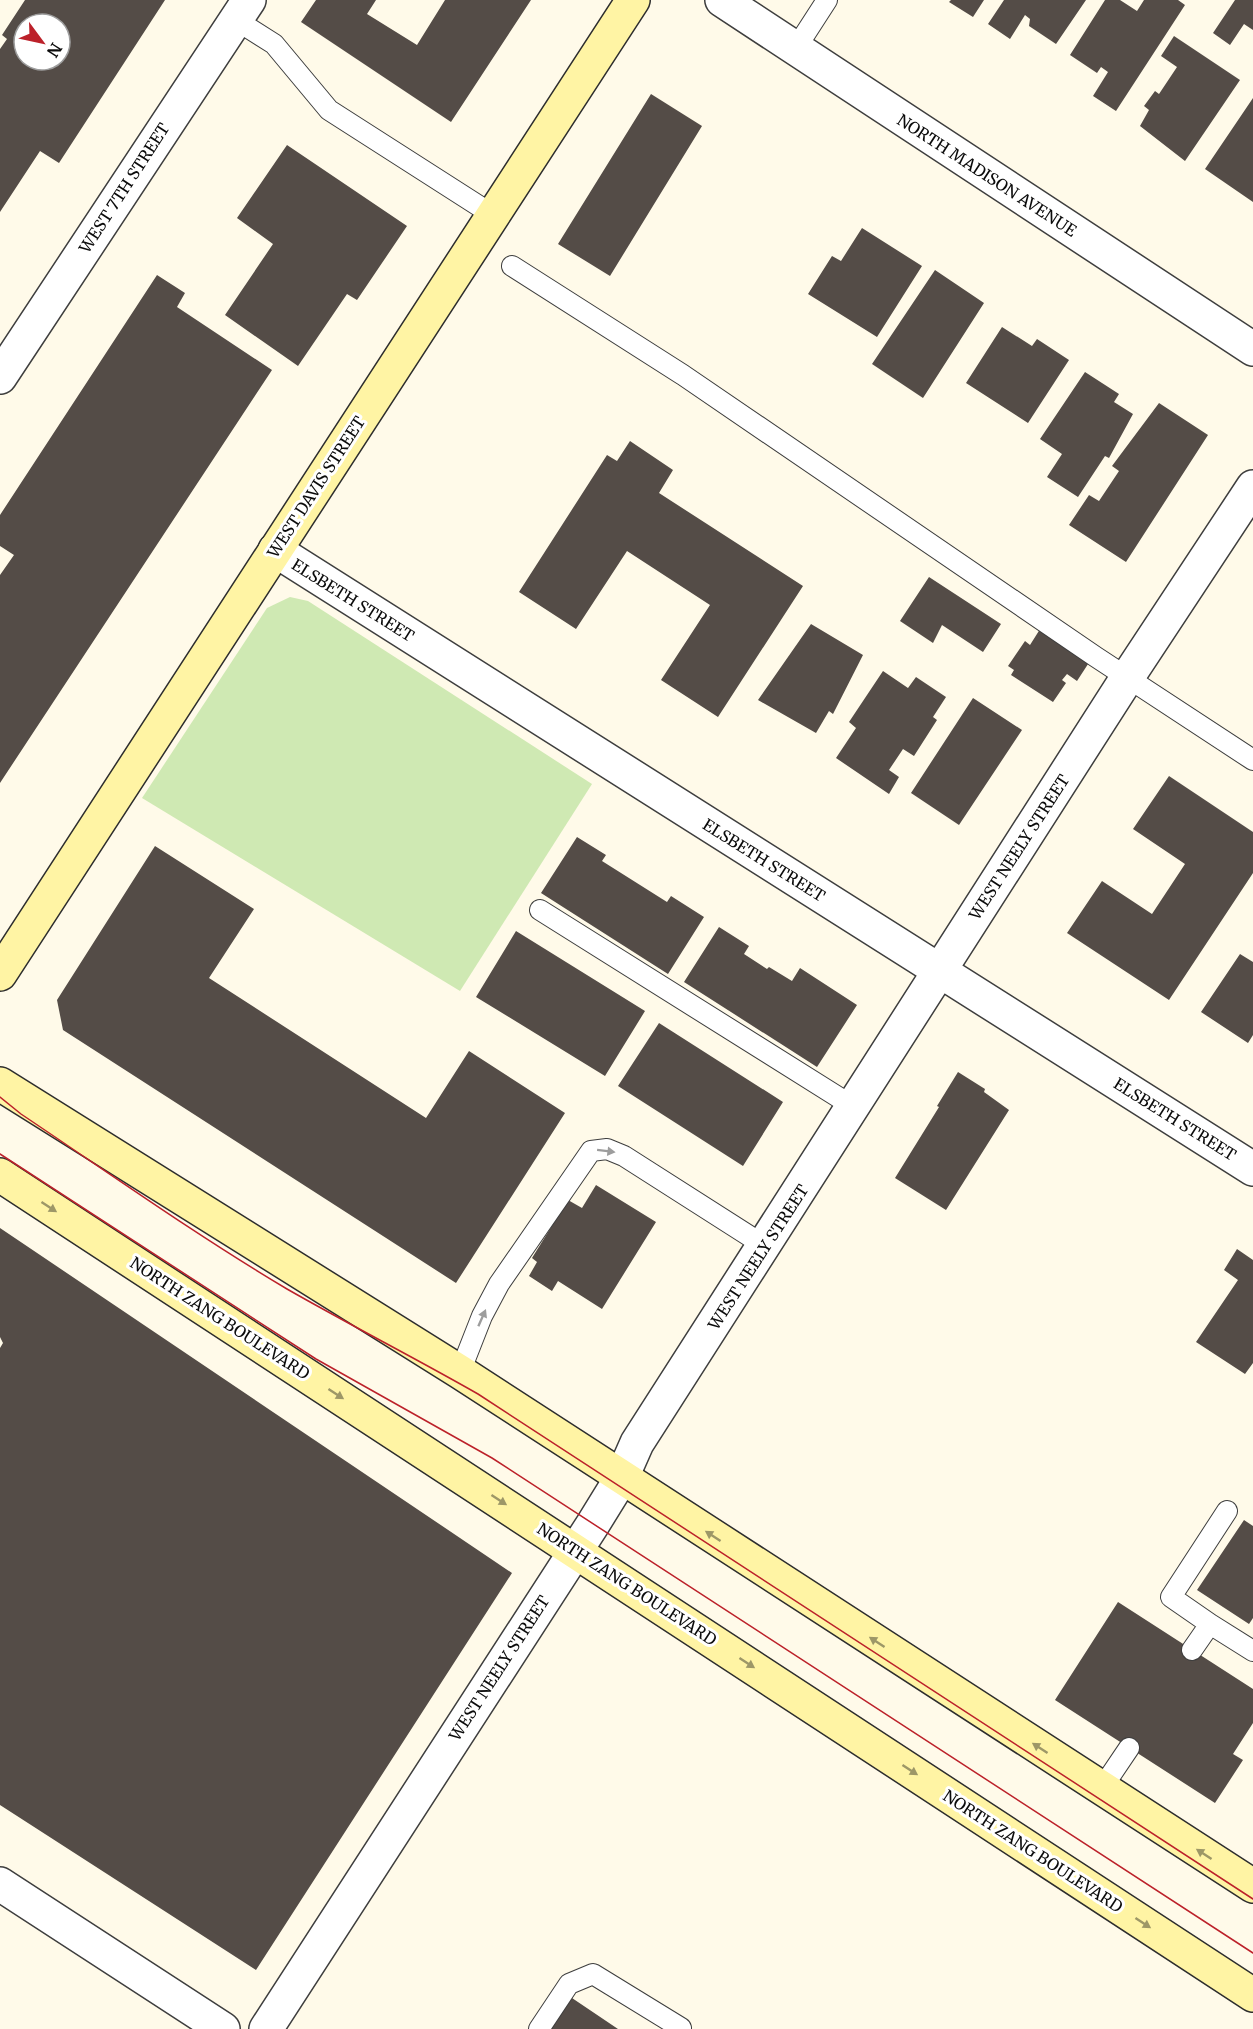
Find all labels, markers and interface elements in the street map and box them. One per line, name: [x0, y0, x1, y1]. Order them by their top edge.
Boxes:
north arrow: [12, 12, 72, 72]
text: N: [43, 39, 66, 61]
street label: NORTH MADISON AVENUE: [894, 109, 1081, 241]
street label: WEST 7TH STREET: [74, 119, 173, 258]
street label: WEST DAVIS STREET: [262, 412, 369, 562]
street label: ELSBETH STREET: [288, 554, 418, 646]
street label: WEST NEELY STREET: [964, 771, 1073, 924]
street label: ELSBETH STREET: [699, 814, 829, 906]
street label: ELSBETH STREET: [1110, 1073, 1240, 1165]
one-way arrow: [597, 1147, 616, 1156]
street label: WEST NEELY STREET: [703, 1181, 812, 1334]
one-way arrow: [41, 1201, 57, 1212]
street label: NORTH ZANG BOULEVARD: [127, 1252, 313, 1384]
one-way arrow: [477, 1309, 486, 1326]
one-way arrow: [327, 1388, 344, 1399]
one-way arrow: [491, 1494, 507, 1505]
street label: NORTH ZANG BOULEVARD: [534, 1518, 720, 1650]
one-way arrow: [705, 1530, 721, 1541]
street label: WEST NEELY STREET: [444, 1592, 553, 1745]
one-way arrow: [869, 1636, 885, 1648]
one-way arrow: [739, 1657, 755, 1668]
one-way arrow: [1032, 1743, 1048, 1754]
one-way arrow: [902, 1764, 918, 1775]
street label: NORTH ZANG BOULEVARD: [940, 1785, 1126, 1917]
one-way arrow: [1196, 1849, 1212, 1860]
one-way arrow: [1135, 1917, 1151, 1929]

